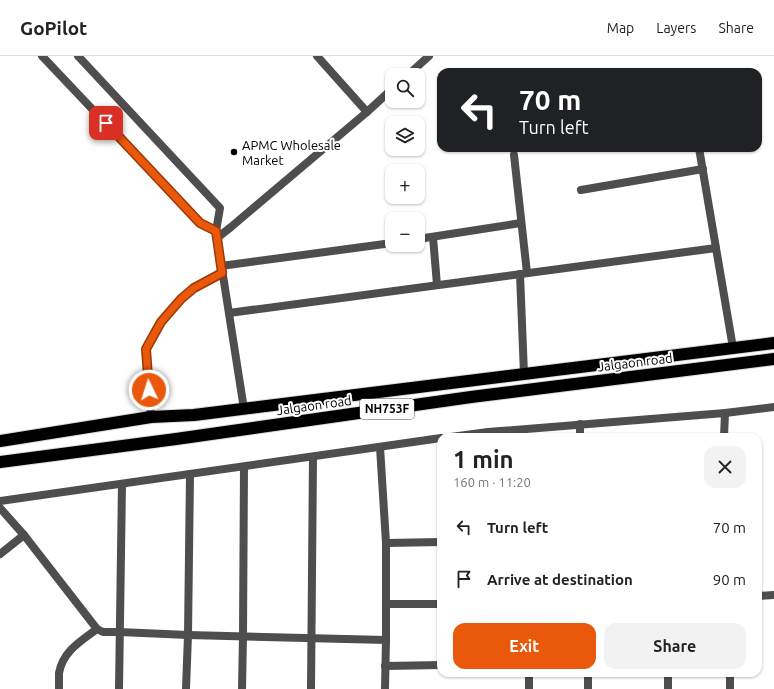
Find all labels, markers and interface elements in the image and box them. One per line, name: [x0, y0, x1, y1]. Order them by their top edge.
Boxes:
text: GoPilot: [20, 17, 87, 39]
text: Map: [607, 20, 634, 36]
text: Layers: [656, 20, 696, 36]
text: Share: [718, 20, 754, 36]
map controls: [385, 68, 425, 252]
button: search: [385, 68, 425, 108]
icon: left: [453, 84, 505, 136]
text: 70 m: [519, 84, 581, 115]
pin: [89, 106, 123, 140]
icon: arrive: [95, 112, 117, 134]
button: layers: [385, 116, 425, 156]
text: Turn left: [519, 117, 589, 137]
place label: APMC Wholesale Market: [242, 138, 341, 167]
marker: APMC Wholesale Market: [229, 147, 239, 157]
button: +: [385, 164, 425, 204]
button: −: [385, 212, 425, 252]
street label: Jalgaon road: [597, 350, 673, 374]
position arrow: [128, 369, 170, 411]
street label: Jalgaon road: [276, 393, 352, 417]
road number: NH753F: [360, 399, 414, 419]
text: 1 min: [453, 446, 514, 473]
button: close: [704, 446, 746, 488]
text: 160 m · 11:20: [453, 475, 531, 489]
icon: left: [453, 516, 475, 538]
text: Turn left: [487, 519, 548, 536]
text: 70 m: [713, 519, 746, 536]
icon: arrive: [453, 568, 475, 590]
text: Arrive at destination: [487, 571, 633, 588]
text: 90 m: [713, 571, 746, 588]
button: Exit: [453, 623, 596, 669]
button: Share: [604, 623, 746, 669]

